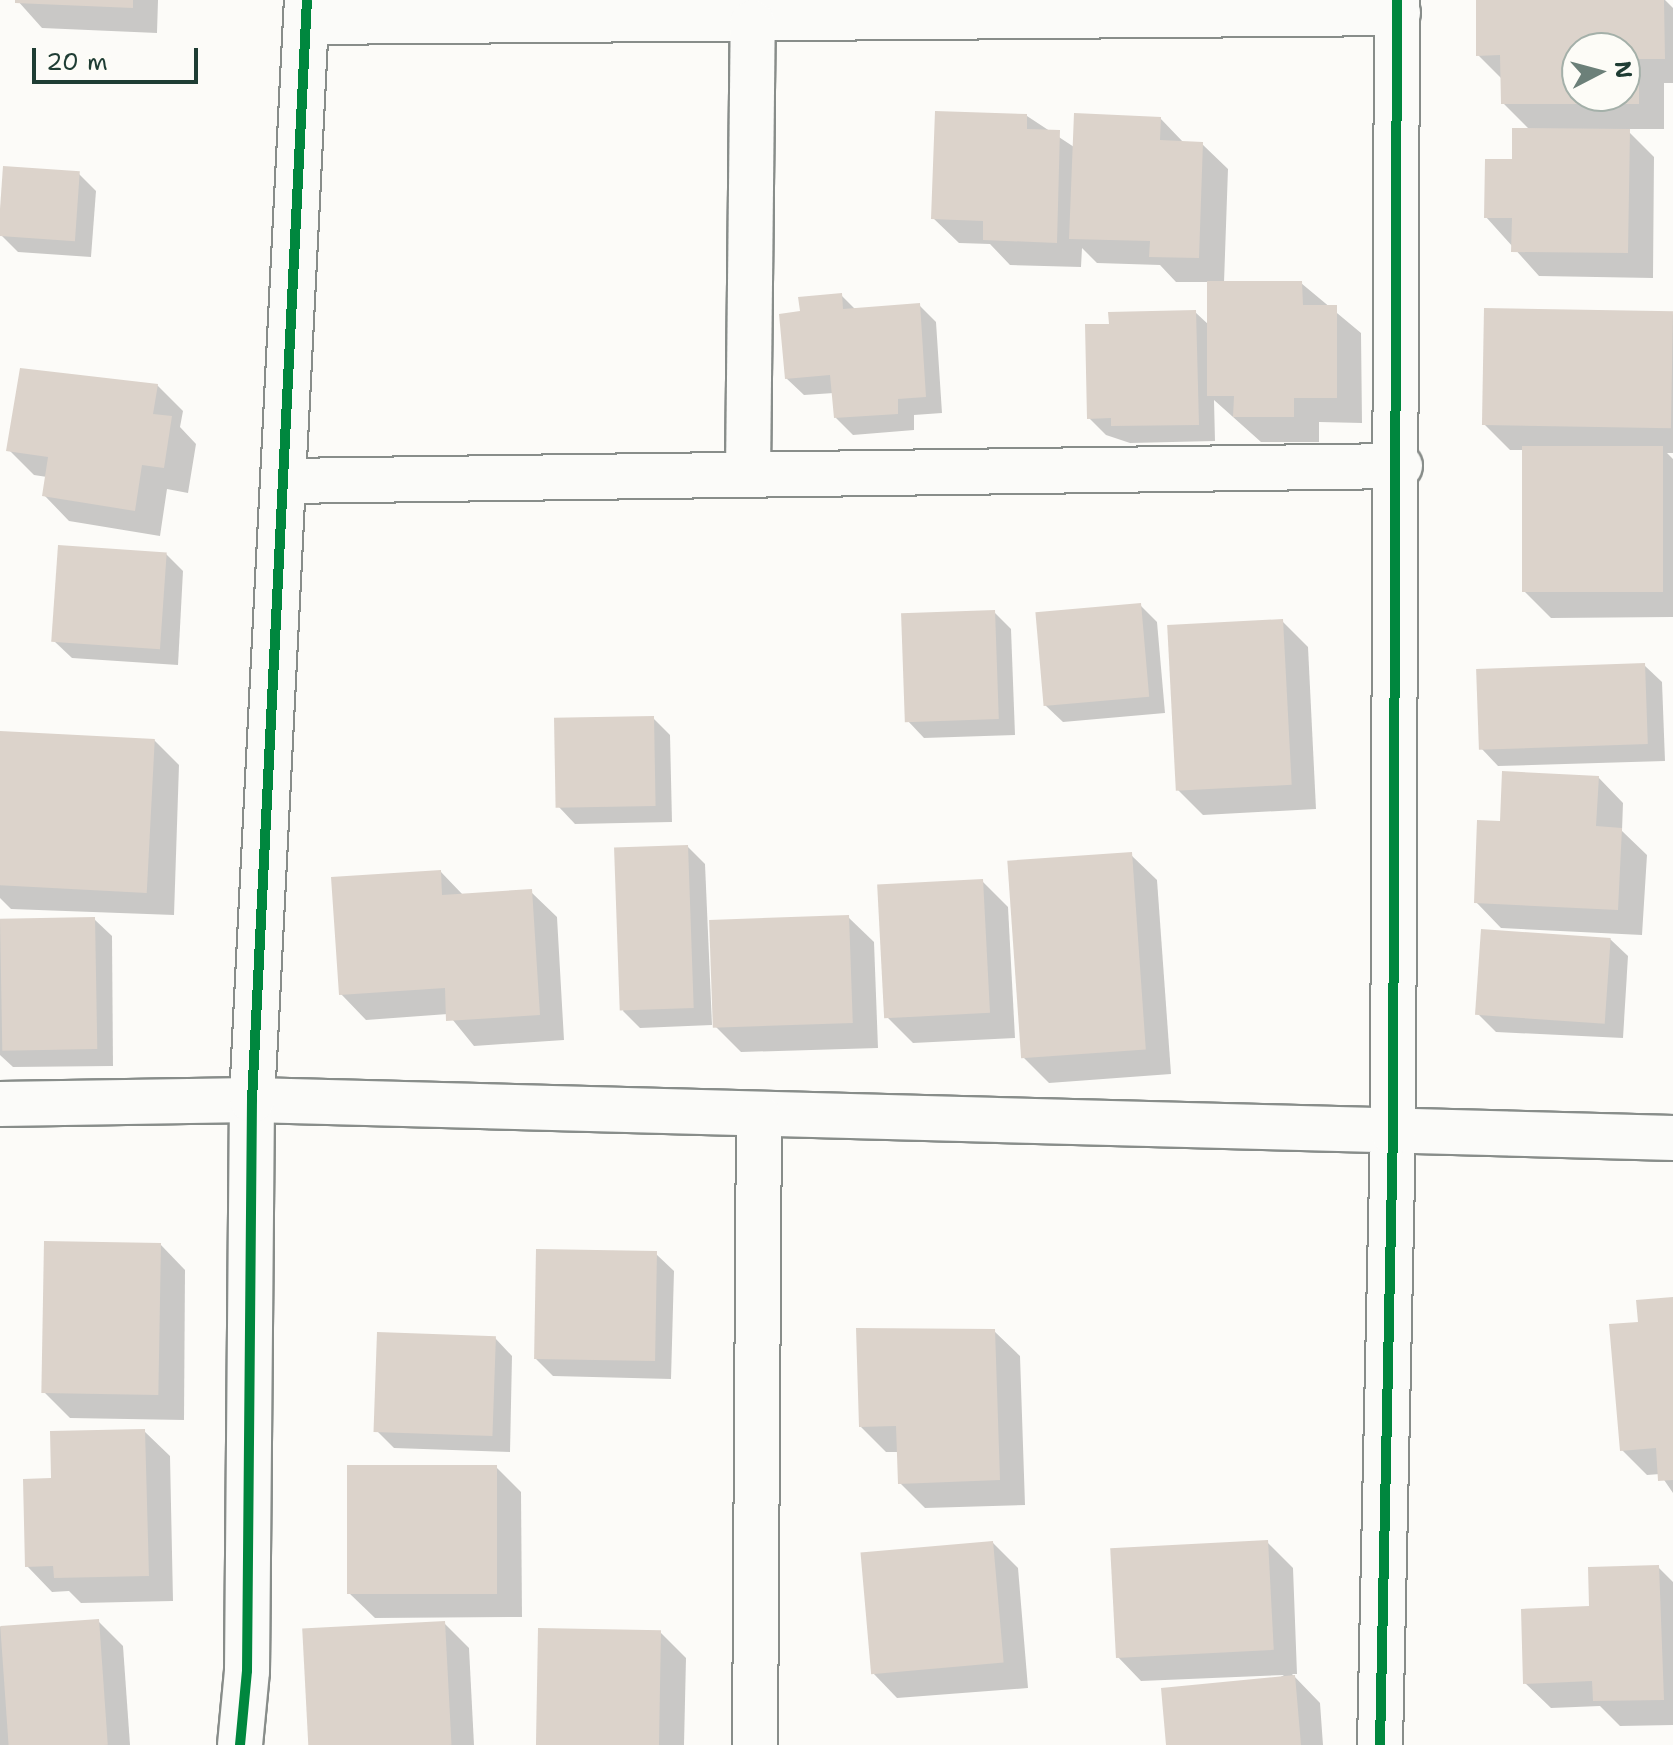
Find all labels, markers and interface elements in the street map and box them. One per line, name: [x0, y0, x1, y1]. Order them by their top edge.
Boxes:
scale bar: [36, 32, 202, 82]
north arrow: [1561, 32, 1641, 112]
text: 20 m: [46, 46, 108, 78]
text: N: [1608, 59, 1639, 80]

